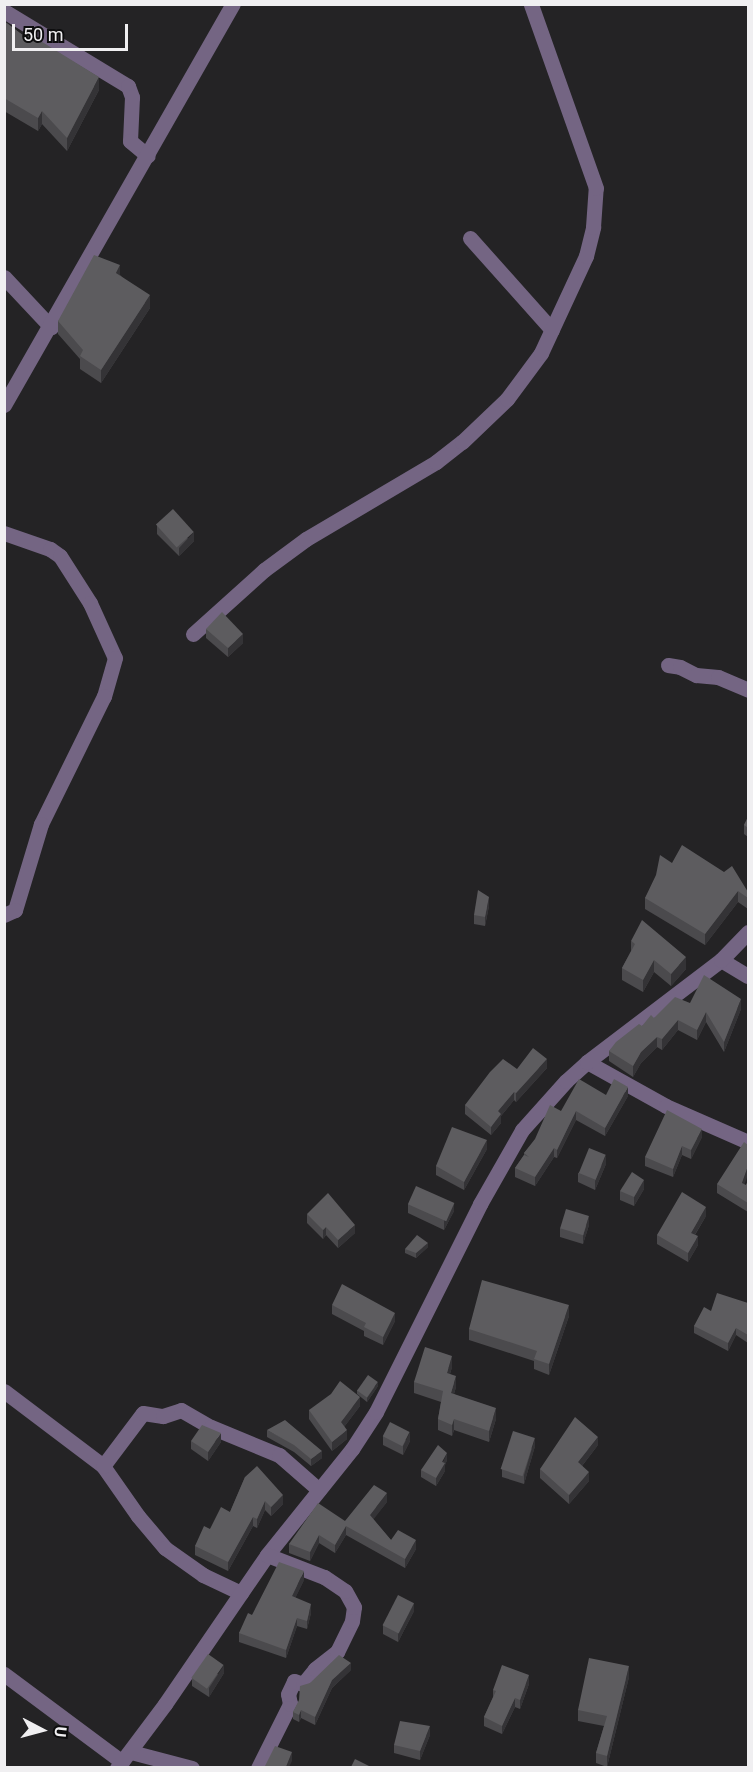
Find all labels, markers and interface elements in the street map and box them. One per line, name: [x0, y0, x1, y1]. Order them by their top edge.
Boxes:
scale bar: [15, 12, 130, 50]
text: 50 m: [23, 24, 63, 45]
north arrow: [12, 1700, 72, 1760]
text: U: [50, 1726, 70, 1738]

